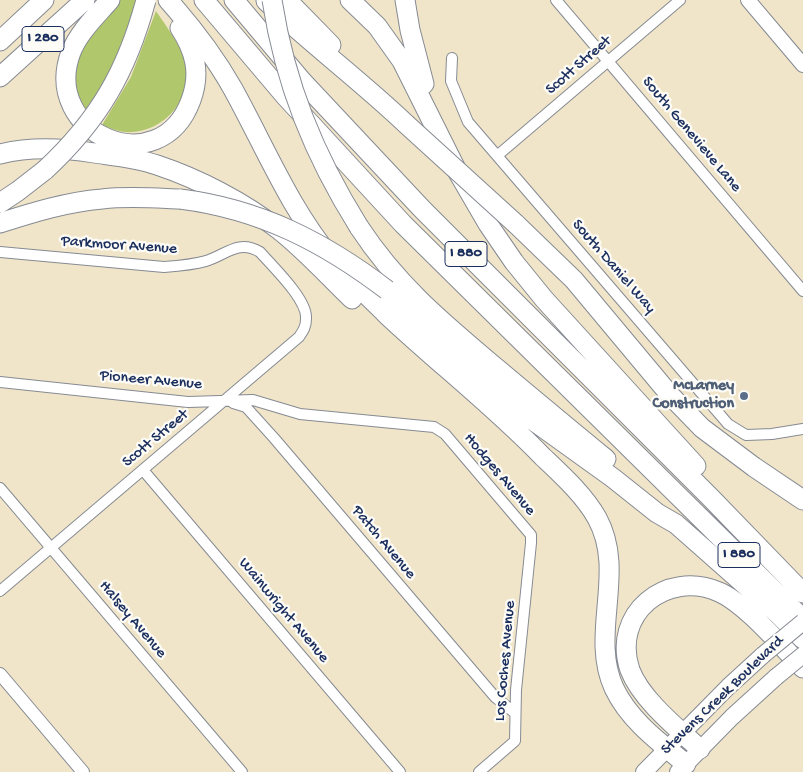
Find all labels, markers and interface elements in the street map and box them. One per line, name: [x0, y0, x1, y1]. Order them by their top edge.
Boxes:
road number: I 280: [22, 26, 64, 52]
street label: Scott Street: [542, 32, 616, 100]
street label: South Genevieve Lane: [637, 73, 745, 197]
street label: South Daniel Way: [567, 216, 659, 318]
street label: Parkmoor Avenue: [60, 232, 178, 260]
road number: I 880: [445, 242, 487, 266]
street label: Pioneer Avenue: [99, 367, 203, 395]
place label: McLarney Construction: [652, 377, 734, 415]
marker: McLarney Construction: [738, 390, 750, 402]
street label: Scott Street: [119, 406, 193, 472]
street label: Hodges Avenue: [459, 430, 539, 520]
street label: Patch Avenue: [347, 502, 419, 584]
road number: I 880: [718, 542, 760, 568]
street label: Wainwright Avenue: [233, 555, 333, 667]
street label: Halsey Avenue: [94, 577, 170, 663]
street label: Los Coches Avenue: [491, 600, 521, 722]
street label: Stevens Creek Boulevard: [658, 632, 788, 760]

